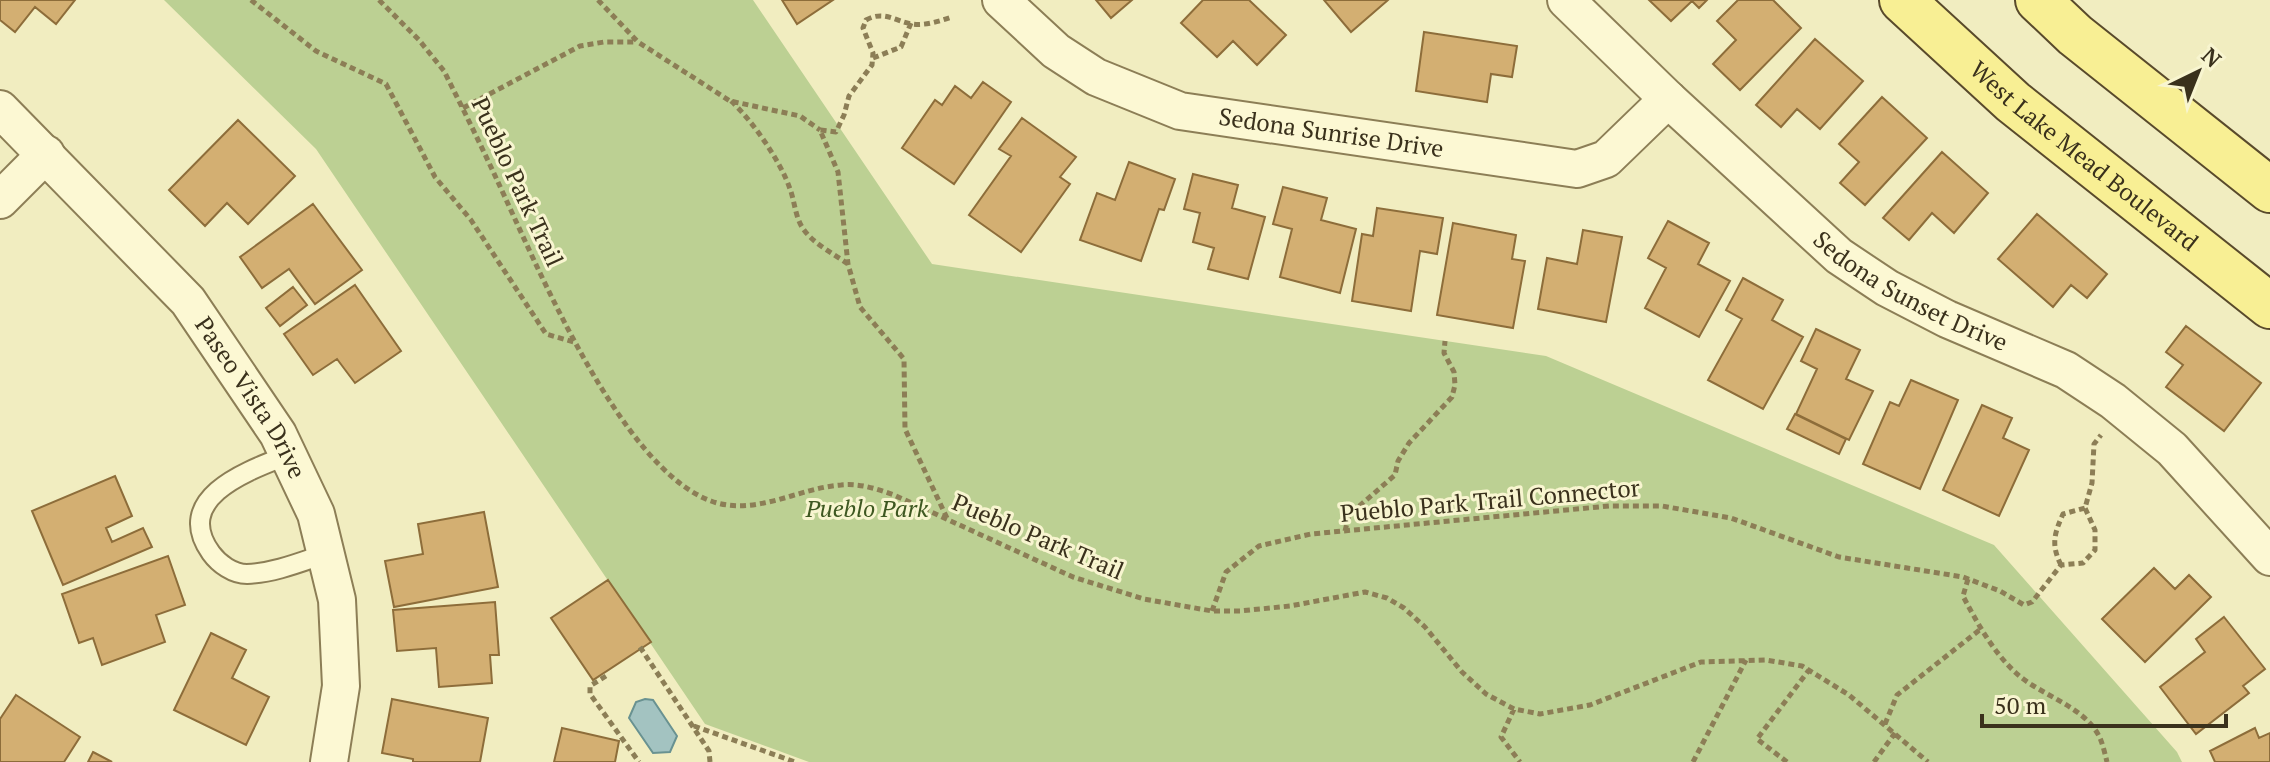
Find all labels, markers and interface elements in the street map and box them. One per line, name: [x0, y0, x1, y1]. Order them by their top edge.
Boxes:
north arrow: [2158, 32, 2238, 112]
text: N: [2196, 41, 2228, 74]
street label: West Lake Mead Boulevard: [1964, 53, 2205, 258]
street label: Pueblo Park Trail: [465, 92, 571, 271]
street label: Sedona Sunrise Drive: [1217, 100, 1446, 164]
street label: Sedona Sunset Drive: [1807, 223, 2013, 358]
street label: Paseo Vista Drive: [188, 310, 314, 483]
street label: Pueblo Park Trail Connector: [1339, 471, 1642, 529]
street label: Pueblo Park Trail: [948, 486, 1129, 587]
park label: Pueblo Park: [805, 492, 929, 524]
scale bar: [1982, 678, 2226, 728]
text: 50 m: [1994, 689, 2046, 721]

